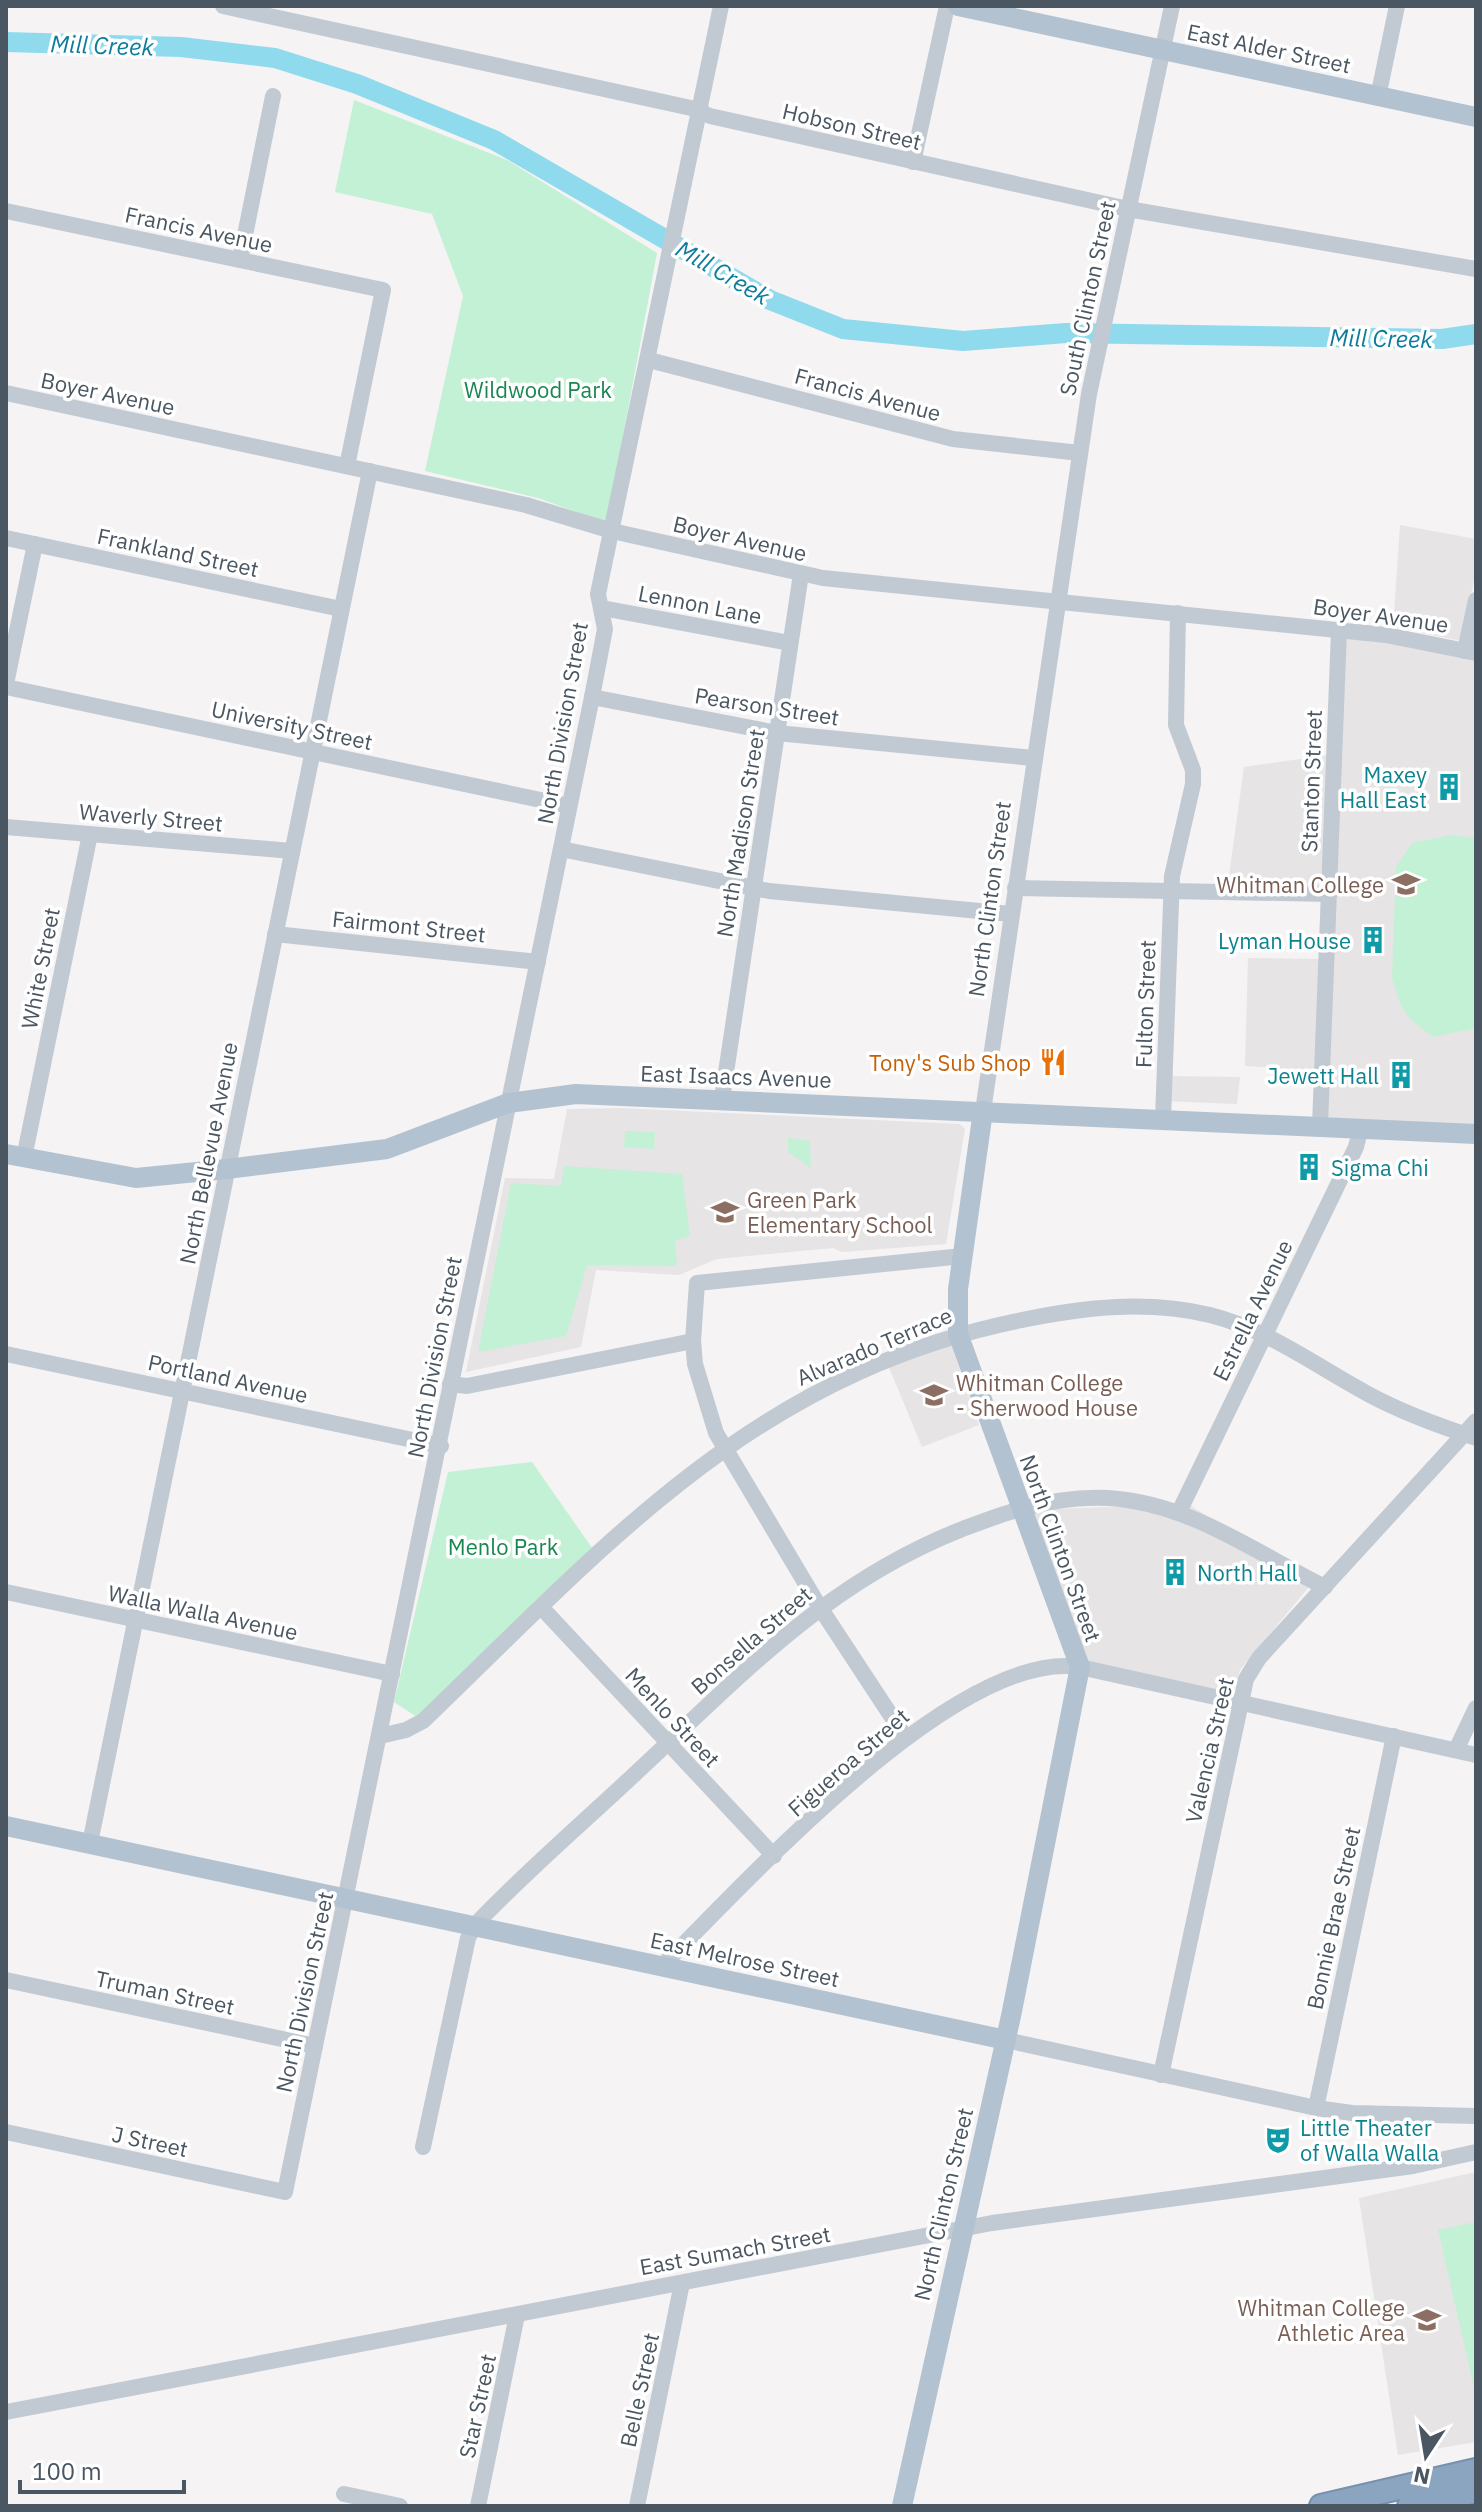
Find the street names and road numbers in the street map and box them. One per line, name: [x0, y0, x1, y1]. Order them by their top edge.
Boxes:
street label: East Alder Street: [1185, 16, 1353, 80]
street label: Hobson Street: [780, 96, 924, 156]
street label: South Clinton Street: [1052, 198, 1122, 398]
street label: Francis Avenue: [123, 199, 275, 259]
street label: Francis Avenue: [792, 361, 944, 427]
street label: Boyer Avenue: [38, 365, 178, 421]
street label: Boyer Avenue: [670, 509, 810, 567]
street label: Frankland Street: [95, 521, 261, 583]
street label: Lennon Lane: [636, 578, 764, 630]
street label: Boyer Avenue: [1312, 591, 1450, 639]
street label: North Division Street: [530, 620, 594, 826]
street label: Pearson Street: [693, 680, 841, 732]
street label: University Street: [209, 694, 375, 756]
street label: Stanton Street: [1294, 709, 1328, 853]
street label: North Madison Street: [709, 727, 771, 939]
street label: Waverly Street: [78, 796, 224, 838]
street label: North Clinton Street: [961, 799, 1017, 999]
street label: Fairmont Street: [331, 904, 487, 948]
street label: White Street: [14, 905, 66, 1031]
street label: Fulton Street: [1128, 939, 1162, 1069]
street label: North Bellevue Avenue: [172, 1039, 244, 1267]
street label: East Isaacs Avenue: [640, 1058, 832, 1094]
street label: Estrella Avenue: [1205, 1235, 1299, 1385]
street label: North Division Street: [400, 1254, 468, 1460]
street label: Alvarado Terrace: [792, 1300, 956, 1392]
street label: Portland Avenue: [145, 1347, 311, 1409]
street label: North Clinton Street: [1014, 1450, 1108, 1646]
street label: Walla Walla Avenue: [105, 1578, 301, 1646]
street label: Bonsella Street: [684, 1579, 818, 1701]
street label: Menlo Street: [619, 1661, 727, 1773]
street label: Valencia Street: [1178, 1674, 1240, 1826]
street label: Figueroa Street: [781, 1701, 915, 1823]
street label: Bonnie Brae Street: [1299, 1824, 1367, 2012]
street label: North Division Street: [269, 1889, 339, 2095]
street label: East Melrose Street: [648, 1925, 842, 1993]
street label: Truman Street: [93, 1963, 237, 2021]
street label: North Clinton Street: [907, 2105, 979, 2303]
street label: J Street: [109, 2119, 191, 2163]
street label: East Sumach Street: [637, 2219, 833, 2281]
street label: Belle Street: [613, 2330, 665, 2450]
street label: Star Street: [452, 2351, 502, 2461]

